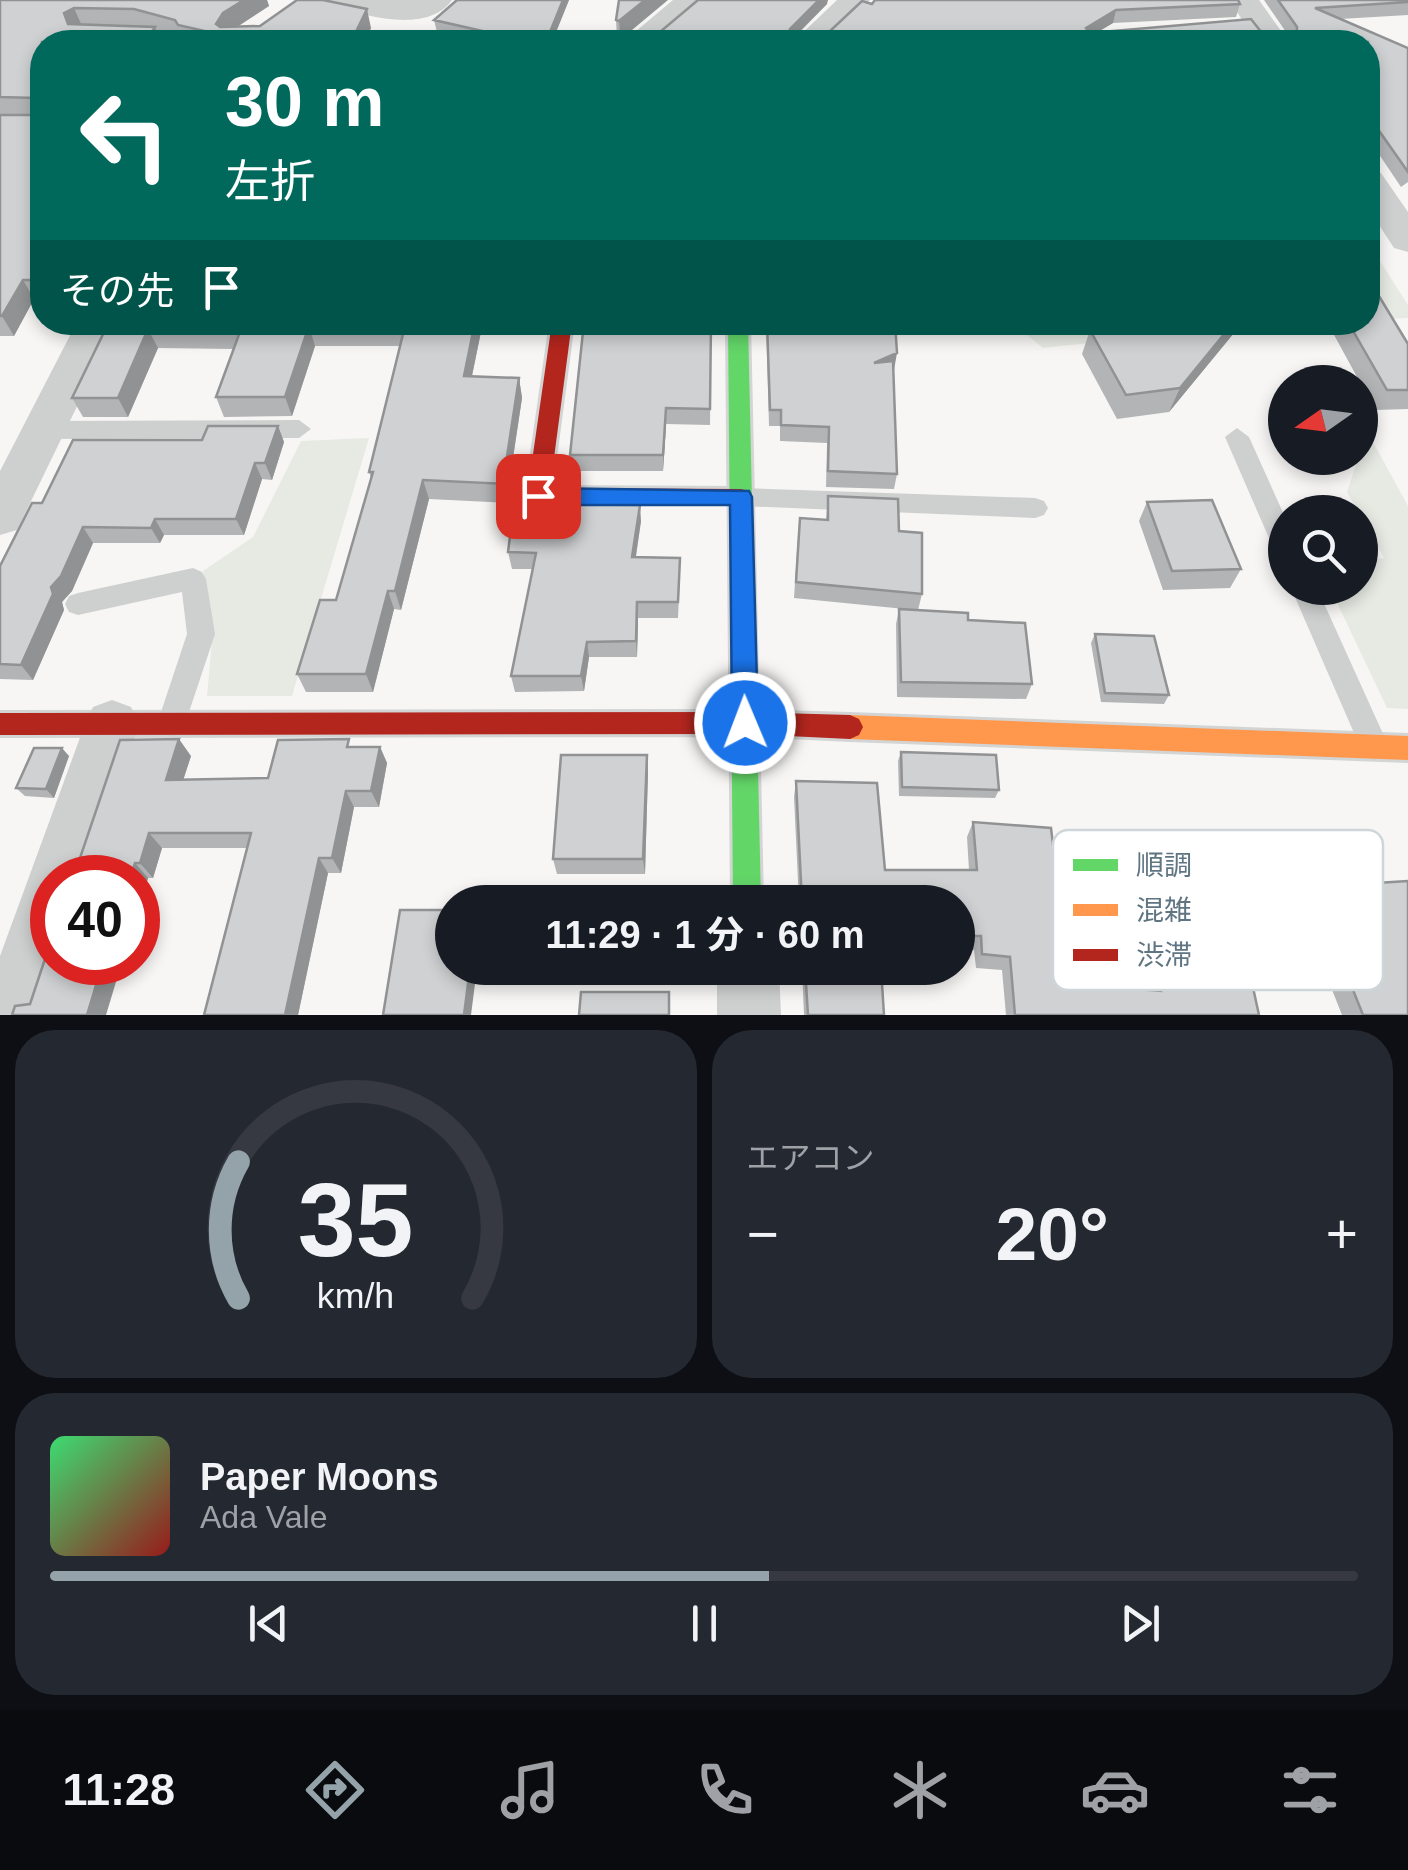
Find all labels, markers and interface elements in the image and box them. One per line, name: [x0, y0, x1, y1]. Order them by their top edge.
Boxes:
text: 30 m: [225, 63, 385, 141]
icon: left: [60, 70, 190, 200]
text: 左折: [225, 156, 315, 207]
icon: arrive: [194, 260, 249, 315]
text: その先: [60, 270, 174, 312]
north arrow: [1268, 365, 1378, 475]
map controls: [1268, 365, 1378, 605]
pin: [496, 454, 581, 539]
icon: arrive: [511, 469, 566, 524]
button: search: [1268, 495, 1378, 605]
position arrow: [693, 671, 797, 775]
legend: [1053, 830, 1383, 990]
text: 順調: [1136, 850, 1192, 881]
speed limit sign: 40: [30, 855, 160, 985]
text: 混雑: [1136, 895, 1192, 926]
text: 11:29 · 1 分 · 60 m: [546, 914, 864, 956]
text: 渋滞: [1136, 940, 1192, 971]
text: エアコン: [747, 1140, 875, 1176]
text: 35: [298, 1162, 414, 1278]
text: 20°: [996, 1192, 1109, 1276]
text: −: [747, 1203, 779, 1265]
text: +: [1326, 1203, 1358, 1265]
text: km/h: [317, 1276, 394, 1316]
text: Paper Moons: [200, 1456, 439, 1498]
text: Ada Vale: [200, 1499, 328, 1535]
icon: previous: [241, 1596, 296, 1651]
icon: pause: [677, 1596, 732, 1651]
icon: next: [1113, 1596, 1168, 1651]
icon: directions: [300, 1755, 370, 1825]
icon: music: [495, 1755, 565, 1825]
icon: phone: [690, 1755, 760, 1825]
icon: climate: [885, 1755, 955, 1825]
icon: car: [1080, 1755, 1150, 1825]
icon: filters: [1275, 1755, 1345, 1825]
text: 11:28: [63, 1764, 175, 1815]

